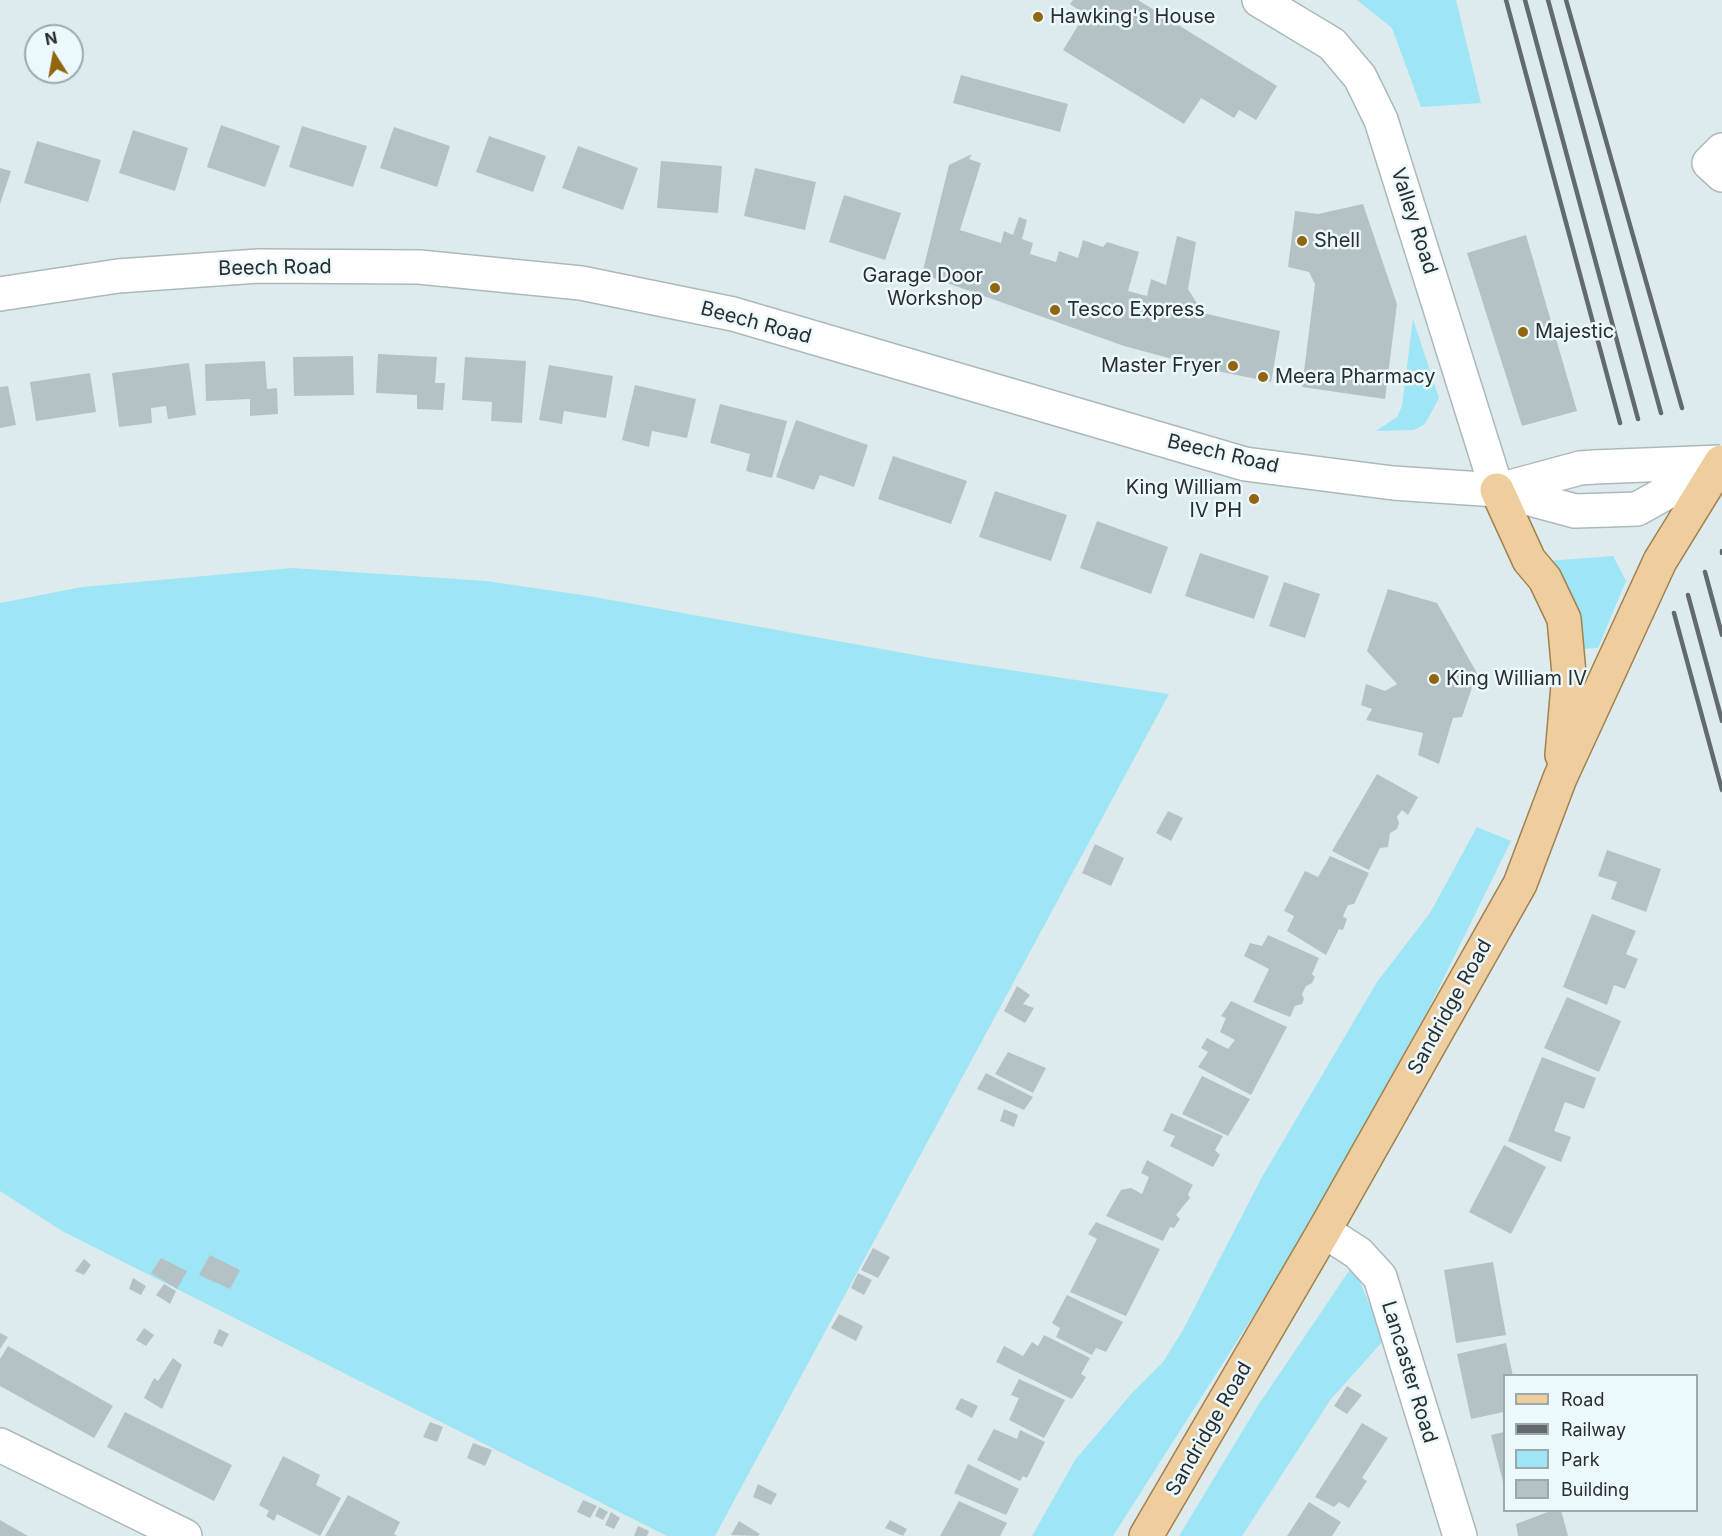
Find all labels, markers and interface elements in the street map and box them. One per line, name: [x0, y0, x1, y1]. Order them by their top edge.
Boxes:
place label: Hawking's House: [1050, 5, 1215, 29]
marker: Hawking's House: [1031, 10, 1045, 24]
north arrow: [24, 24, 84, 84]
text: N: [43, 27, 59, 49]
street label: Valley Road: [1386, 165, 1442, 277]
place label: Shell: [1314, 229, 1360, 253]
marker: Shell: [1295, 234, 1309, 248]
street label: Beech Road: [218, 255, 332, 281]
place label: Garage Door Workshop: [863, 264, 983, 311]
marker: Garage Door Workshop: [988, 281, 1002, 295]
street label: Beech Road: [698, 297, 814, 349]
place label: Tesco Express: [1067, 298, 1205, 322]
marker: Tesco Express: [1048, 303, 1062, 317]
place label: Majestic: [1535, 320, 1614, 344]
marker: Majestic: [1516, 325, 1530, 339]
place label: Master Fryer: [1101, 354, 1221, 378]
marker: Master Fryer: [1226, 359, 1240, 373]
place label: Meera Pharmacy: [1275, 365, 1435, 389]
marker: Meera Pharmacy: [1256, 370, 1270, 384]
street label: Beech Road: [1165, 430, 1281, 478]
place label: King William IV PH: [1126, 476, 1242, 523]
marker: King William IV PH: [1247, 492, 1261, 506]
place label: King William IV: [1446, 667, 1587, 691]
marker: King William IV: [1427, 672, 1441, 686]
street label: Sandridge Road: [1403, 935, 1497, 1079]
street label: Lancaster Road: [1376, 1298, 1442, 1446]
street label: Sandridge Road: [1161, 1358, 1257, 1500]
legend: [1503, 1374, 1698, 1512]
text: Road: [1561, 1389, 1604, 1410]
text: Railway: [1561, 1419, 1626, 1440]
text: Park: [1561, 1449, 1600, 1470]
text: Building: [1561, 1479, 1629, 1500]

